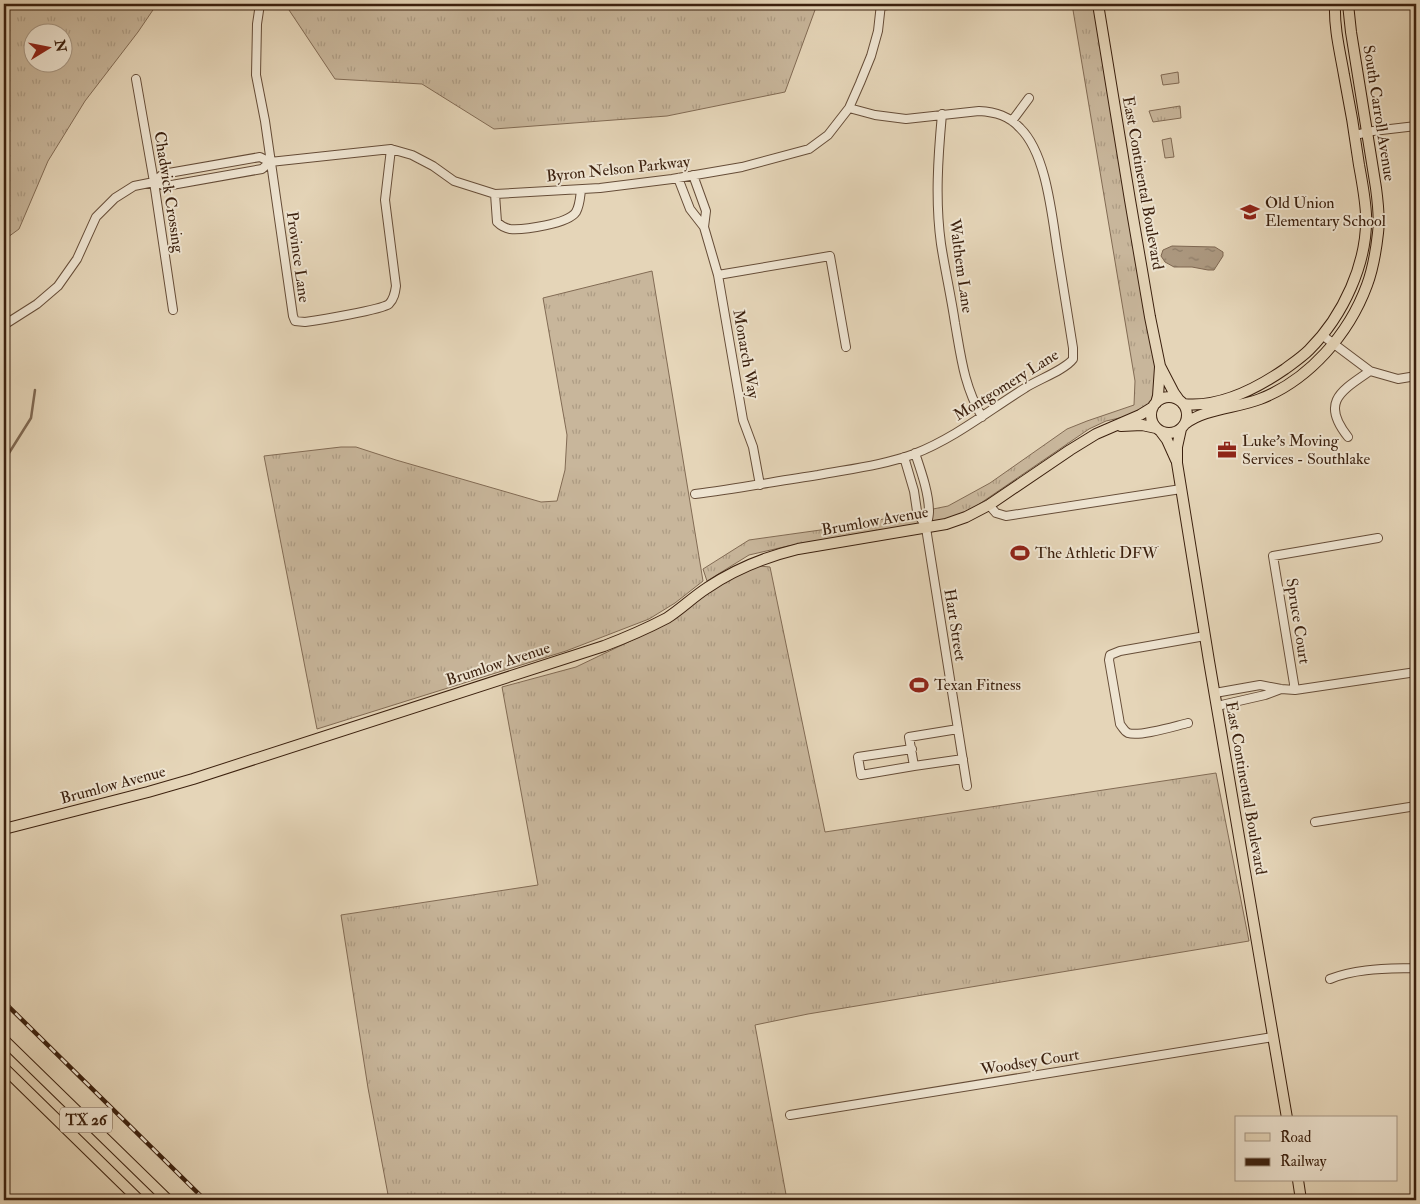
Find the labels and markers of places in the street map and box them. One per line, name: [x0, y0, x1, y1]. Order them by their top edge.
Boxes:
place label: Old Union Elementary School: [1265, 193, 1386, 231]
school or university icon: Old Union Elementary School: [1239, 201, 1261, 223]
place label: Luke’s Moving Services - Southlake: [1242, 431, 1370, 469]
office icon: Luke’s Moving Services - Southlake: [1216, 439, 1238, 461]
sports icon: The Athletic DFW: [1009, 542, 1031, 564]
place label: The Athletic DFW: [1035, 543, 1159, 563]
sports icon: Texan Fitness: [908, 674, 930, 696]
place label: Texan Fitness: [934, 675, 1021, 695]

